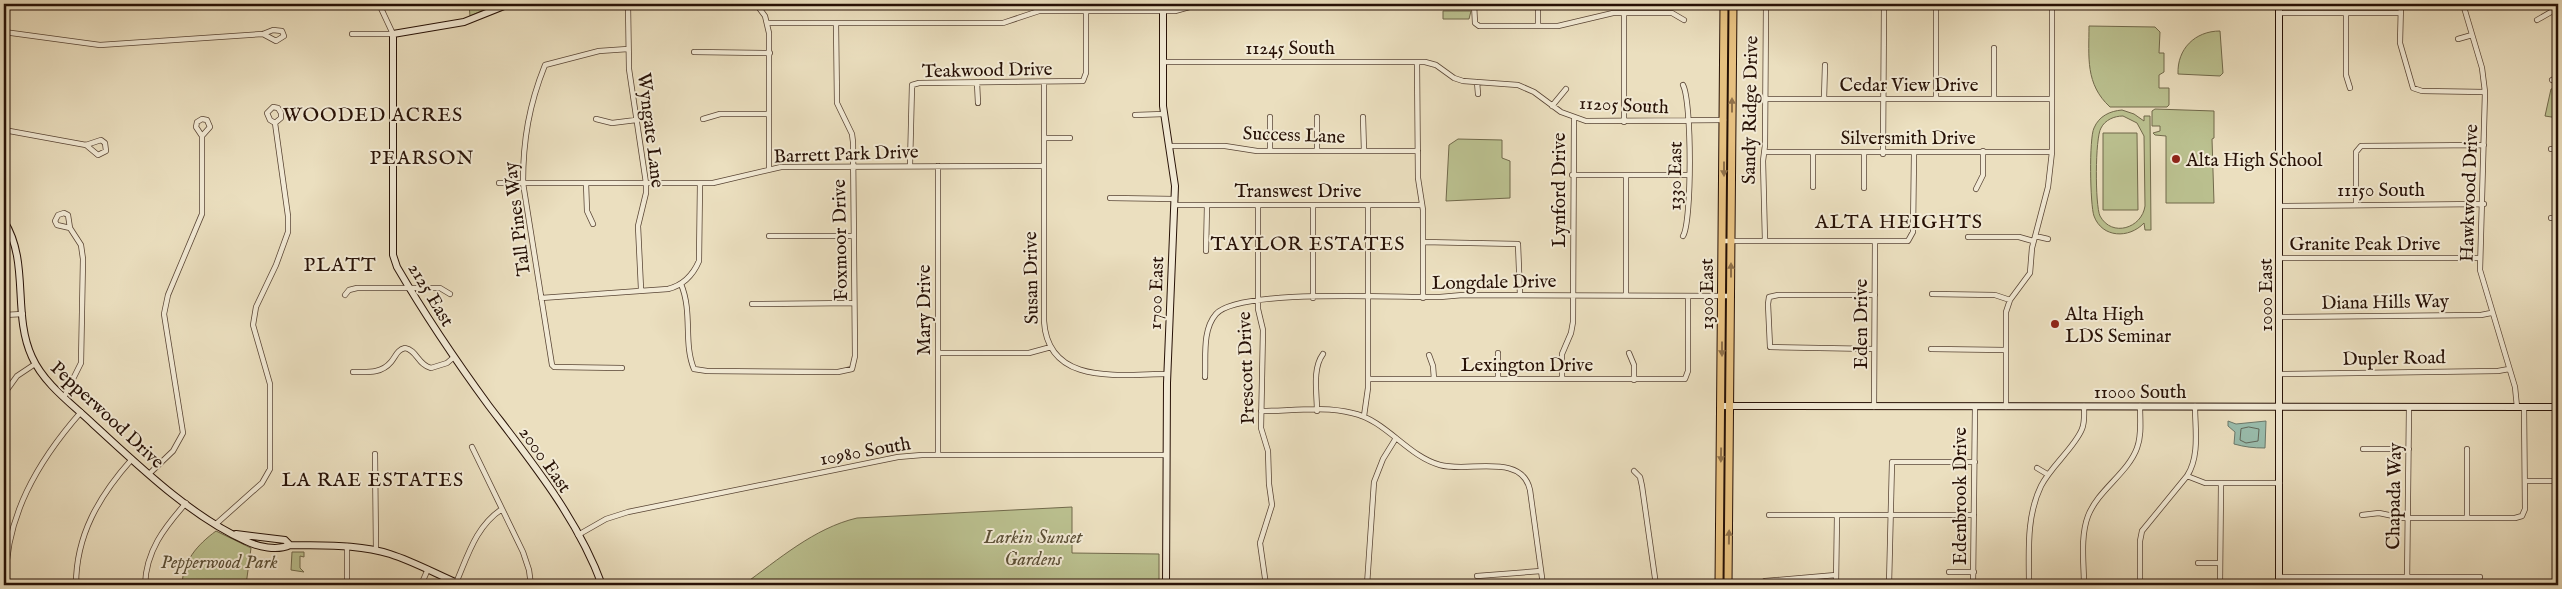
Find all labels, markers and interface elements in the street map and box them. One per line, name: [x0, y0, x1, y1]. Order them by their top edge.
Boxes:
street label: Sandy Ridge Drive: [1738, 35, 1764, 185]
street label: 11245 South: [1245, 37, 1335, 61]
street label: Teakwood Drive: [922, 58, 1053, 84]
street label: Wyngate Lane: [631, 71, 669, 189]
street label: Cedar View Drive: [1840, 74, 1979, 98]
street label: 11205 South: [1578, 92, 1669, 120]
one-way arrow: [1728, 97, 1736, 113]
district label: WOODED ACRES: [283, 103, 463, 128]
street label: Success Lane: [1242, 122, 1346, 150]
street label: Hawkwood Drive: [2456, 123, 2484, 262]
street label: Silversmith Drive: [1840, 127, 1976, 151]
street label: Lynford Drive: [1548, 132, 1572, 248]
street label: Barrett Park Drive: [773, 140, 919, 170]
street label: 1330 East: [1663, 141, 1689, 211]
district label: PEARSON: [370, 146, 474, 171]
place label: Alta High School: [2185, 149, 2323, 173]
marker: Alta High School: [2170, 153, 2182, 165]
street label: Tall Pines Way: [499, 159, 537, 277]
one-way arrow: [1719, 161, 1727, 177]
street label: Foxmoor Drive: [828, 179, 854, 301]
street label: 11150 South: [2337, 179, 2425, 203]
street label: Transwest Drive: [1234, 180, 1362, 204]
district label: ALTA HEIGHTS: [1814, 210, 1983, 235]
street label: Susan Drive: [1019, 231, 1045, 325]
district label: TAYLOR ESTATES: [1210, 232, 1406, 257]
street label: Granite Peak Drive: [2289, 233, 2441, 257]
district label: PLATT: [303, 253, 377, 278]
street label: 1700 East: [1144, 256, 1170, 330]
street label: 1300 East: [1696, 258, 1720, 330]
street label: 1000 East: [2255, 258, 2279, 332]
street label: 2125 East: [402, 259, 459, 332]
one-way arrow: [1727, 262, 1735, 278]
street label: Mary Drive: [913, 264, 937, 355]
street label: Longdale Drive: [1431, 270, 1557, 296]
street label: Eden Drive: [1850, 278, 1874, 369]
street label: Diana Hills Way: [2321, 290, 2450, 316]
place label: Alta High LDS Seminar: [2064, 303, 2171, 349]
street label: Prescott Drive: [1233, 311, 1261, 425]
marker: Alta High LDS Seminar: [2049, 318, 2061, 330]
one-way arrow: [1718, 341, 1726, 357]
street label: Dupler Road: [2342, 346, 2447, 372]
street label: Lexington Drive: [1461, 354, 1593, 378]
street label: Pepperwood Drive: [45, 357, 169, 475]
street label: 11000 South: [2094, 381, 2186, 405]
street label: 2000 East: [513, 422, 576, 498]
street label: Edenbrook Drive: [1949, 427, 1973, 565]
street label: 10980 South: [818, 432, 913, 472]
street label: Chapada Way: [2382, 442, 2408, 550]
one-way arrow: [1717, 447, 1725, 463]
district label: LA RAE ESTATES: [282, 468, 464, 493]
park label: Larkin Sunset Gardens: [983, 526, 1083, 572]
one-way arrow: [1725, 528, 1733, 544]
park label: Pepperwood Park: [160, 551, 278, 575]

